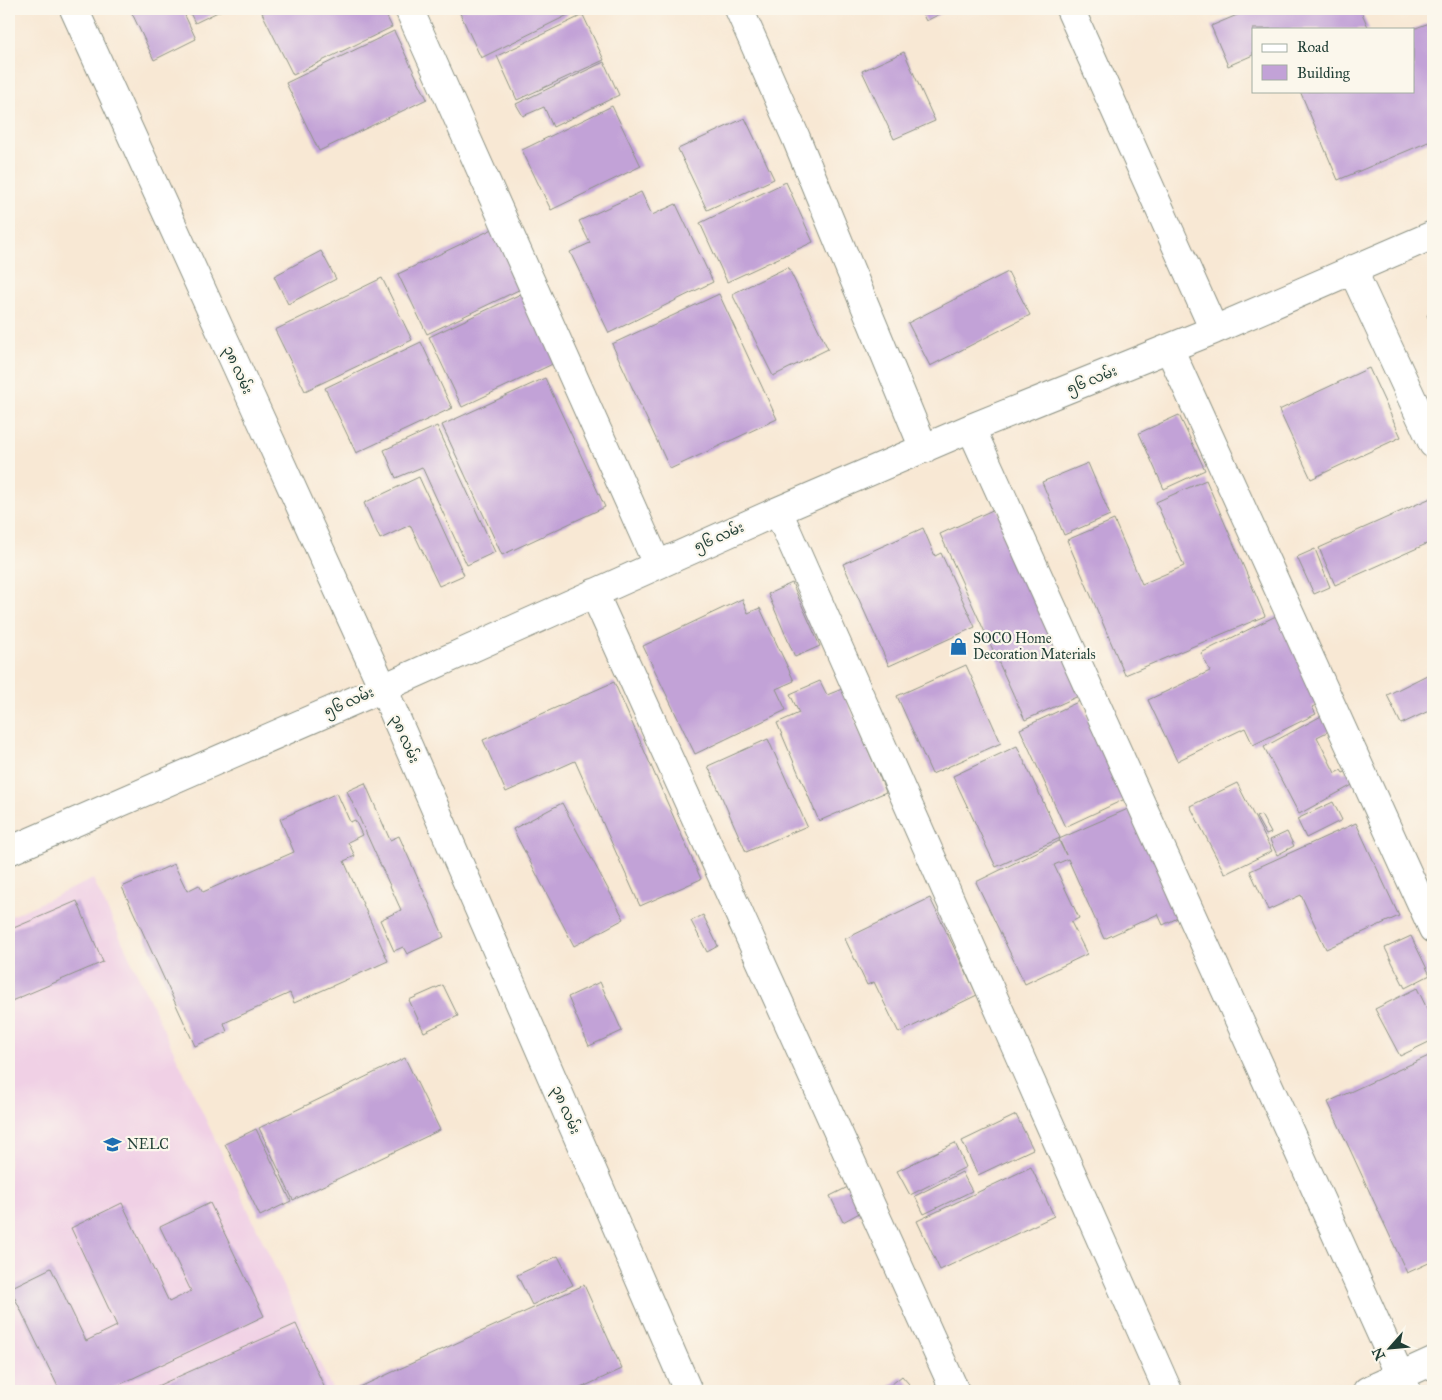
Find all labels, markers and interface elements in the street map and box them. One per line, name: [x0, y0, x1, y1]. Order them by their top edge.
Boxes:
legend: [1252, 28, 1414, 92]
text: Road: [1297, 38, 1329, 56]
text: Building: [1297, 64, 1351, 82]
street label: ၃၈ လမ်း: [217, 342, 258, 398]
street label: ၅၆ လမ်း: [1064, 360, 1121, 401]
street label: ၅၆ လမ်း: [691, 517, 748, 558]
place label: SOCO Home Decoration Materials: [973, 630, 1096, 663]
shop icon: SOCO Home Decoration Materials: [949, 636, 969, 656]
street label: ၅၆ လမ်း: [321, 682, 378, 723]
street label: ၃၈ လမ်း: [384, 711, 425, 767]
street label: ၃၈ လမ်း: [545, 1082, 586, 1138]
school or university icon: NELC: [103, 1134, 123, 1154]
place label: NELC: [127, 1136, 169, 1153]
north arrow: [1364, 1322, 1414, 1372]
text: N: [1369, 1344, 1389, 1363]

